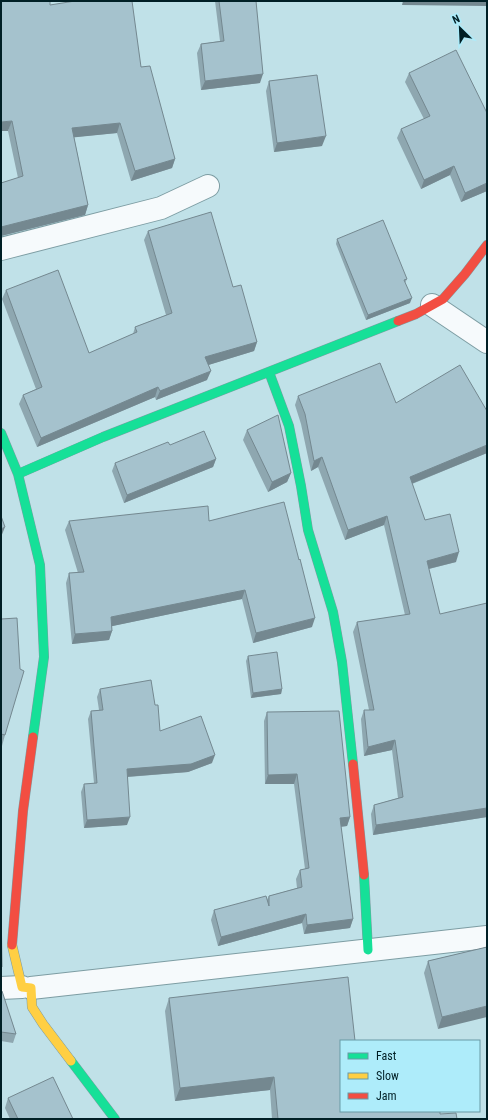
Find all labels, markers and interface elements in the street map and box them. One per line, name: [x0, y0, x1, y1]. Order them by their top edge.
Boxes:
north arrow: [440, 8, 480, 48]
text: N: [450, 12, 462, 27]
legend: [340, 1040, 480, 1112]
text: Fast: [376, 1049, 397, 1063]
text: Slow: [376, 1069, 399, 1083]
text: Jam: [376, 1089, 397, 1103]

